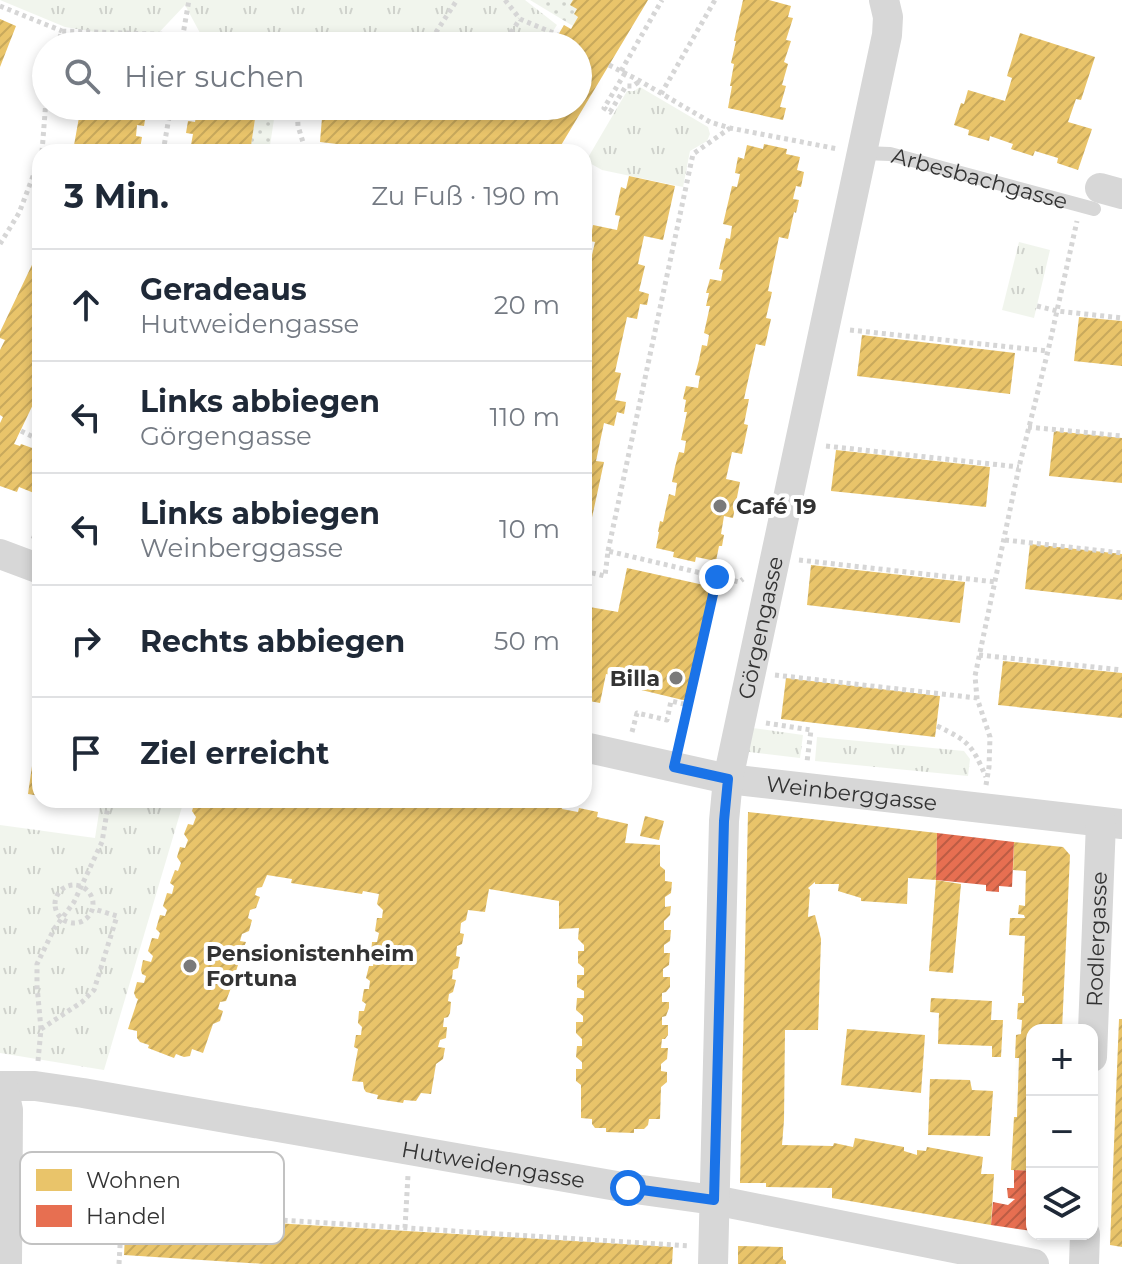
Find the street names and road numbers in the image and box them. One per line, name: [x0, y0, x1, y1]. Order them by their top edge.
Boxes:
street label: Arbesbachgasse: [889, 142, 1071, 215]
street label: Görgengasse: [732, 554, 789, 702]
street label: Weinberggasse: [765, 770, 939, 816]
street label: Rodlergasse: [1080, 871, 1113, 1007]
street label: Hutweidengasse: [400, 1135, 587, 1194]

